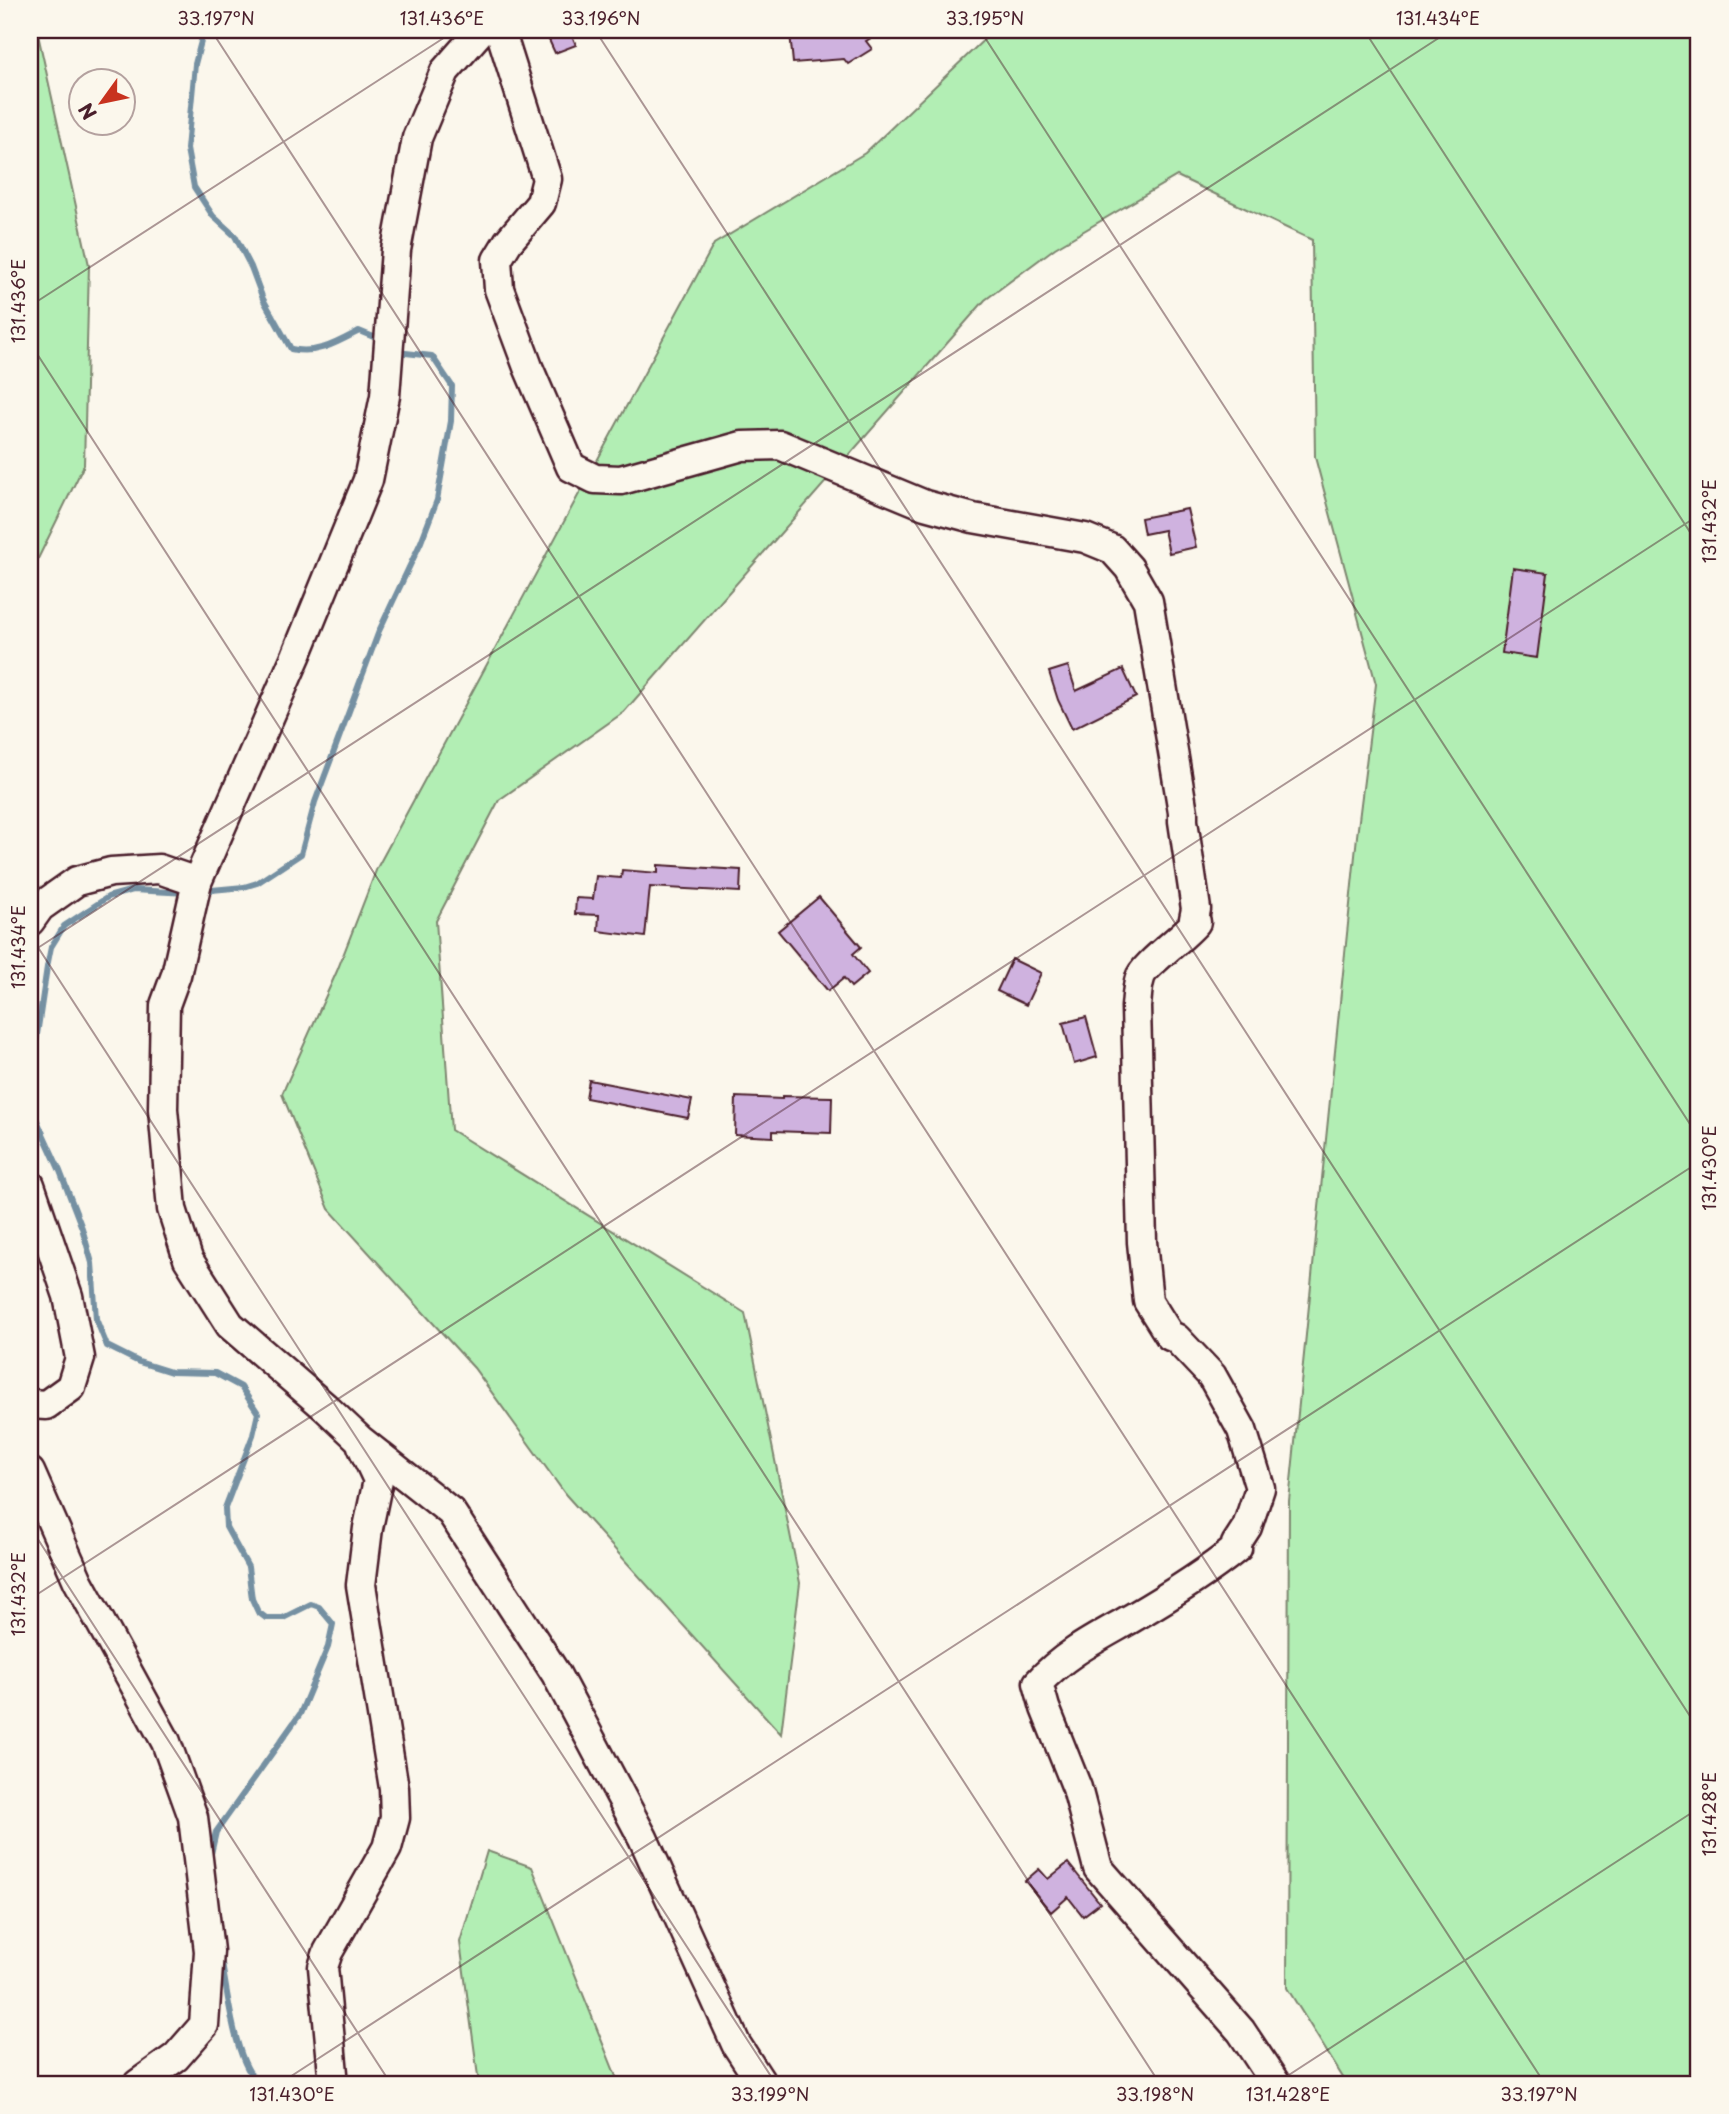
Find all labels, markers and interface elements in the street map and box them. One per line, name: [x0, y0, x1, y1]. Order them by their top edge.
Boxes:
text: 33.197°N: [177, 4, 255, 31]
text: 131.436°E: [400, 4, 484, 31]
text: 33.196°N: [561, 4, 641, 31]
text: 33.195°N: [946, 4, 1024, 31]
text: 131.434°E: [1396, 4, 1480, 31]
north arrow: [66, 66, 136, 136]
text: N: [71, 98, 103, 126]
text: 131.436°E: [4, 259, 31, 343]
text: 131.432°E: [1695, 479, 1722, 563]
text: 131.434°E: [4, 905, 31, 989]
text: 131.430°E: [1695, 1125, 1722, 1211]
text: 131.432°E: [4, 1552, 31, 1636]
text: 131.428°E: [1695, 1772, 1722, 1856]
text: 131.430°E: [249, 2080, 335, 2107]
text: 33.199°N: [730, 2080, 810, 2107]
text: 33.198°N: [1116, 2080, 1194, 2107]
text: 131.428°E: [1246, 2080, 1330, 2107]
text: 33.197°N: [1500, 2080, 1578, 2107]

